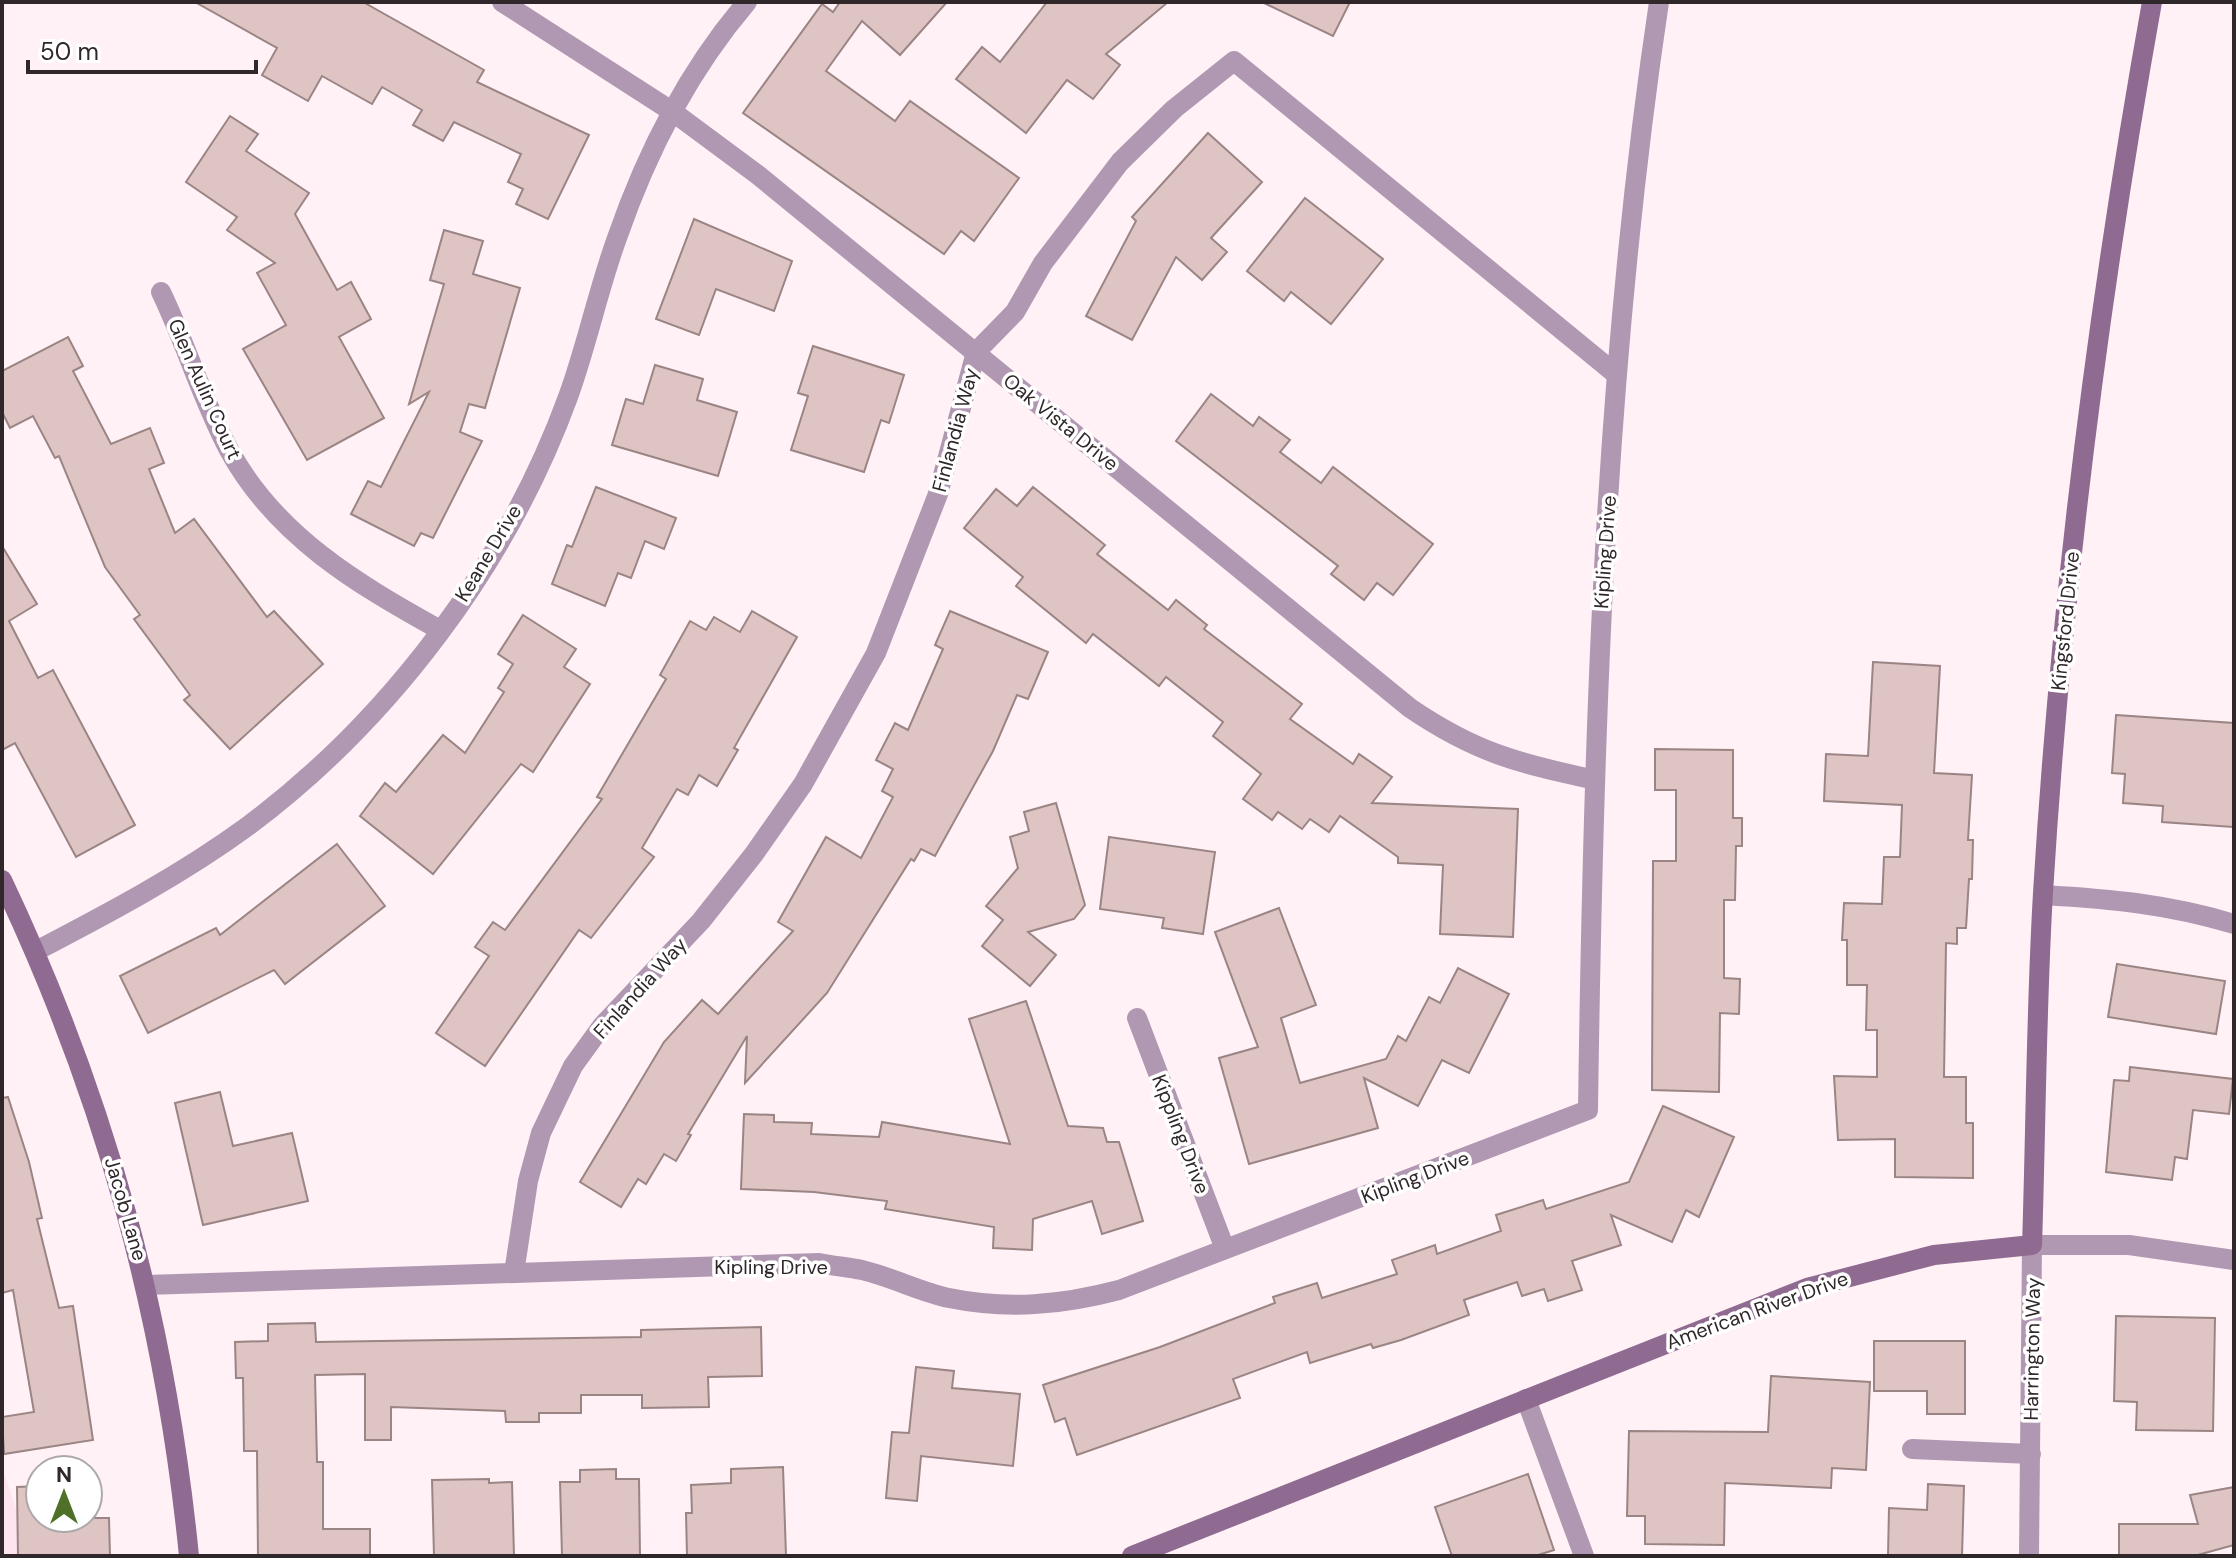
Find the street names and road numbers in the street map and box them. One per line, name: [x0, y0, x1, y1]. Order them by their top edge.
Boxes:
street label: Glen Aulin Court: [162, 315, 248, 464]
street label: Finlandia Way: [926, 365, 984, 495]
street label: Oak Vista Drive: [998, 368, 1124, 476]
street label: Kipling Drive: [1588, 494, 1622, 610]
street label: Keane Drive: [449, 500, 527, 606]
street label: Kingsford Drive: [2045, 550, 2085, 692]
street label: Finlandia Way: [588, 932, 692, 1044]
street label: Kippling Drive: [1146, 1070, 1216, 1198]
street label: Kipling Drive: [1357, 1145, 1473, 1209]
street label: Jacob Lane: [99, 1154, 153, 1264]
street label: Kipling Drive: [714, 1254, 828, 1280]
street label: American River Drive: [1662, 1265, 1852, 1355]
street label: Harrington Way: [2018, 1277, 2046, 1421]

